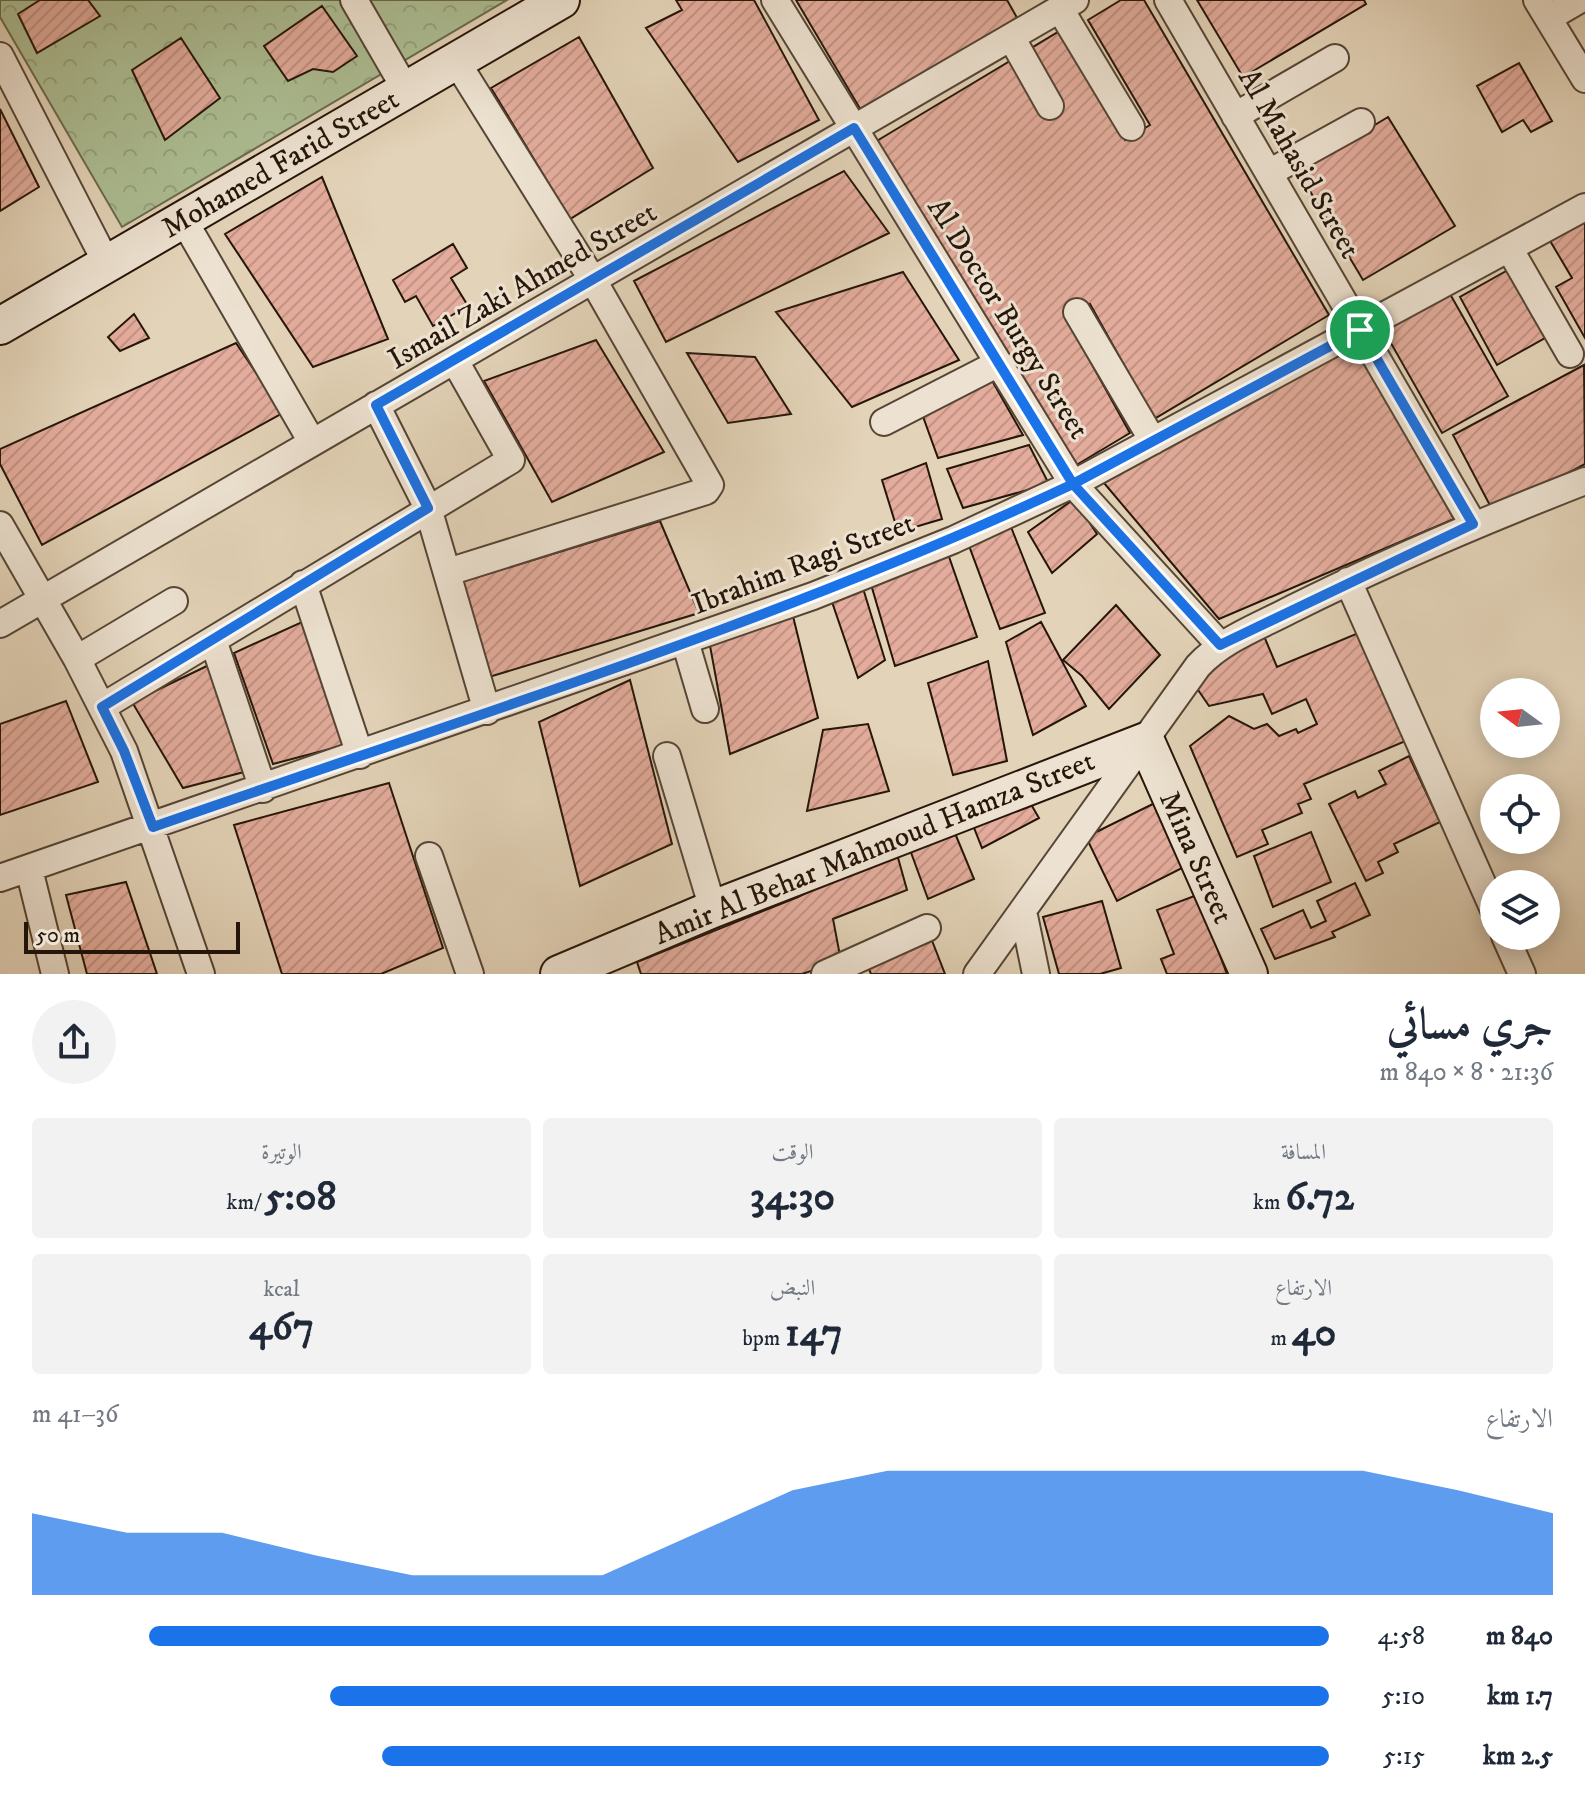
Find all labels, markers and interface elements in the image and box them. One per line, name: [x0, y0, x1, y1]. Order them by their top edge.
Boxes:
street label: Al Mahasid Street: [1229, 62, 1368, 265]
street label: Mohamed Farid Street: [156, 81, 406, 247]
street label: Al Doctor Burgy Street: [919, 191, 1097, 446]
street label: Ismail Zaki Ahmed Street: [382, 194, 664, 378]
pin: [1326, 296, 1394, 364]
icon: arrive: [1338, 308, 1382, 352]
street label: Ibrahim Ragi Street: [687, 505, 920, 624]
north arrow: [1480, 678, 1560, 758]
map controls: [1480, 678, 1560, 950]
street label: Amir Al Behar Mahmoud Hamza Street: [649, 743, 1100, 954]
button: locate: [1480, 774, 1560, 854]
street label: Mina Street: [1150, 786, 1241, 930]
button: layers: [1480, 870, 1560, 950]
scale bar: [24, 918, 240, 954]
text: 50 m: [36, 922, 80, 949]
text: جري مسائي: [1387, 998, 1553, 1053]
button: share: [32, 1000, 116, 1084]
text: 21:36 · 8 × 840 m: [1380, 1056, 1553, 1089]
text: الوتيرة: [261, 1139, 302, 1166]
text: الوقت: [771, 1139, 814, 1166]
text: المسافة: [1281, 1139, 1326, 1166]
text: 5:08: [265, 1173, 337, 1223]
text: 34:30: [750, 1173, 835, 1223]
text: 6.72: [1285, 1173, 1354, 1223]
text: /km: [227, 1189, 265, 1216]
text: km: [1253, 1189, 1285, 1216]
text: النبض: [770, 1275, 815, 1302]
text: الارتفاع: [1275, 1275, 1332, 1302]
text: kcal: [263, 1276, 300, 1303]
text: 467: [249, 1303, 314, 1353]
text: 147: [785, 1309, 843, 1359]
text: 40: [1292, 1309, 1336, 1359]
text: bpm: [742, 1325, 785, 1352]
text: m: [1271, 1325, 1292, 1352]
text: 36–41 m: [32, 1398, 119, 1431]
text: الارتفاع: [1486, 1403, 1553, 1436]
text: 4:58: [1377, 1620, 1425, 1653]
text: 840 m: [1486, 1620, 1553, 1653]
text: 5:10: [1382, 1680, 1425, 1713]
text: 1.7 km: [1487, 1680, 1553, 1713]
text: 5:15: [1383, 1740, 1425, 1773]
text: 2.5 km: [1483, 1740, 1553, 1773]

